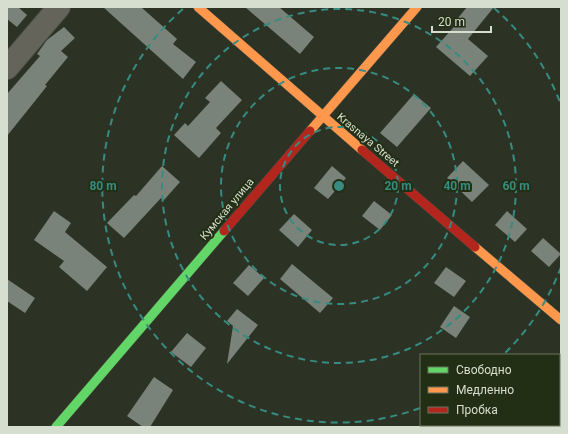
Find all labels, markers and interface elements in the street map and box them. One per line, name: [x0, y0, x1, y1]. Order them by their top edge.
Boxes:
scale bar: [432, 8, 491, 34]
text: 20 m: [438, 15, 465, 29]
street label: Krasnaya Street: [334, 110, 402, 170]
street label: Кумская улица: [197, 175, 257, 243]
text: 80 m: [89, 179, 117, 193]
centre of rings: [332, 179, 346, 193]
text: 20 m: [384, 179, 412, 193]
text: 40 m: [443, 179, 471, 193]
text: 60 m: [502, 179, 530, 193]
legend: [420, 354, 560, 426]
text: Свободно: [456, 363, 512, 377]
text: Медленно: [456, 383, 514, 397]
text: Пробка: [456, 403, 498, 417]

